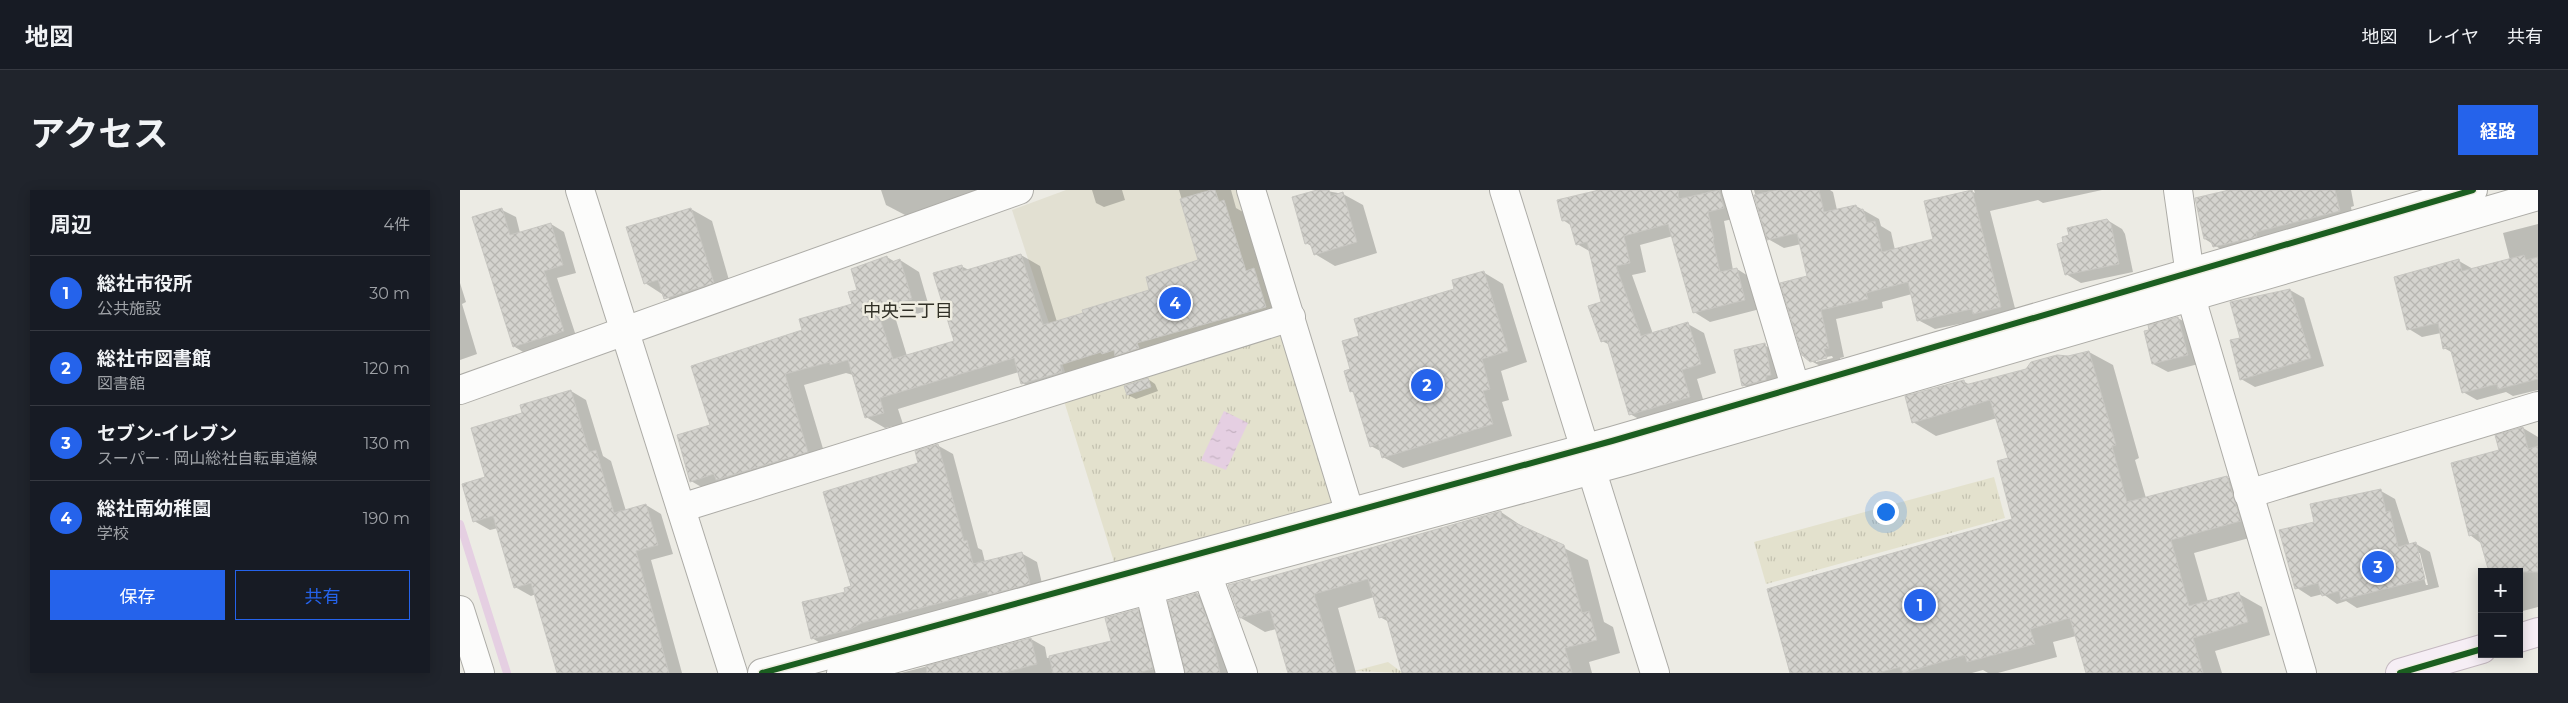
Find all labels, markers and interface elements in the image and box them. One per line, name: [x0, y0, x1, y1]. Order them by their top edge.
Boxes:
text: 地図: [25, 22, 73, 51]
text: 地図: [2362, 26, 2398, 48]
text: レイヤ: [2426, 26, 2479, 48]
text: 共有: [2507, 26, 2543, 48]
button: 経路: [2458, 105, 2538, 155]
text: アクセス: [30, 112, 168, 155]
text: 周辺: [50, 212, 92, 237]
text: 4件: [383, 215, 410, 234]
text: 総社市役所: [97, 272, 192, 295]
text: 1: [63, 284, 69, 303]
text: 30 m: [369, 284, 410, 303]
pin: 4: [1159, 284, 1191, 322]
text: 公共施設: [97, 299, 161, 318]
district label: 中央三丁目: [863, 300, 953, 322]
text: 総社市図書館: [97, 347, 211, 370]
text: 2: [61, 359, 71, 378]
text: 120 m: [363, 359, 410, 378]
pin: 2: [1411, 366, 1443, 404]
text: 図書館: [97, 374, 145, 393]
text: セブン-イレブン: [97, 422, 237, 445]
text: 3: [61, 434, 71, 453]
text: 130 m: [363, 434, 410, 453]
text: スーパー · 岡山総社自転車道線: [97, 449, 317, 468]
text: 総社南幼稚園: [97, 497, 211, 520]
your location: [1873, 499, 1899, 525]
text: 4: [60, 509, 72, 528]
text: 190 m: [363, 509, 410, 528]
text: 学校: [97, 524, 129, 543]
pin: 3: [2362, 548, 2394, 586]
map controls: [2478, 568, 2523, 658]
button: +: [2478, 568, 2523, 613]
button: 保存: [50, 570, 225, 620]
button: 共有: [235, 570, 410, 620]
pin: 1: [1904, 586, 1936, 624]
button: −: [2478, 613, 2523, 658]

